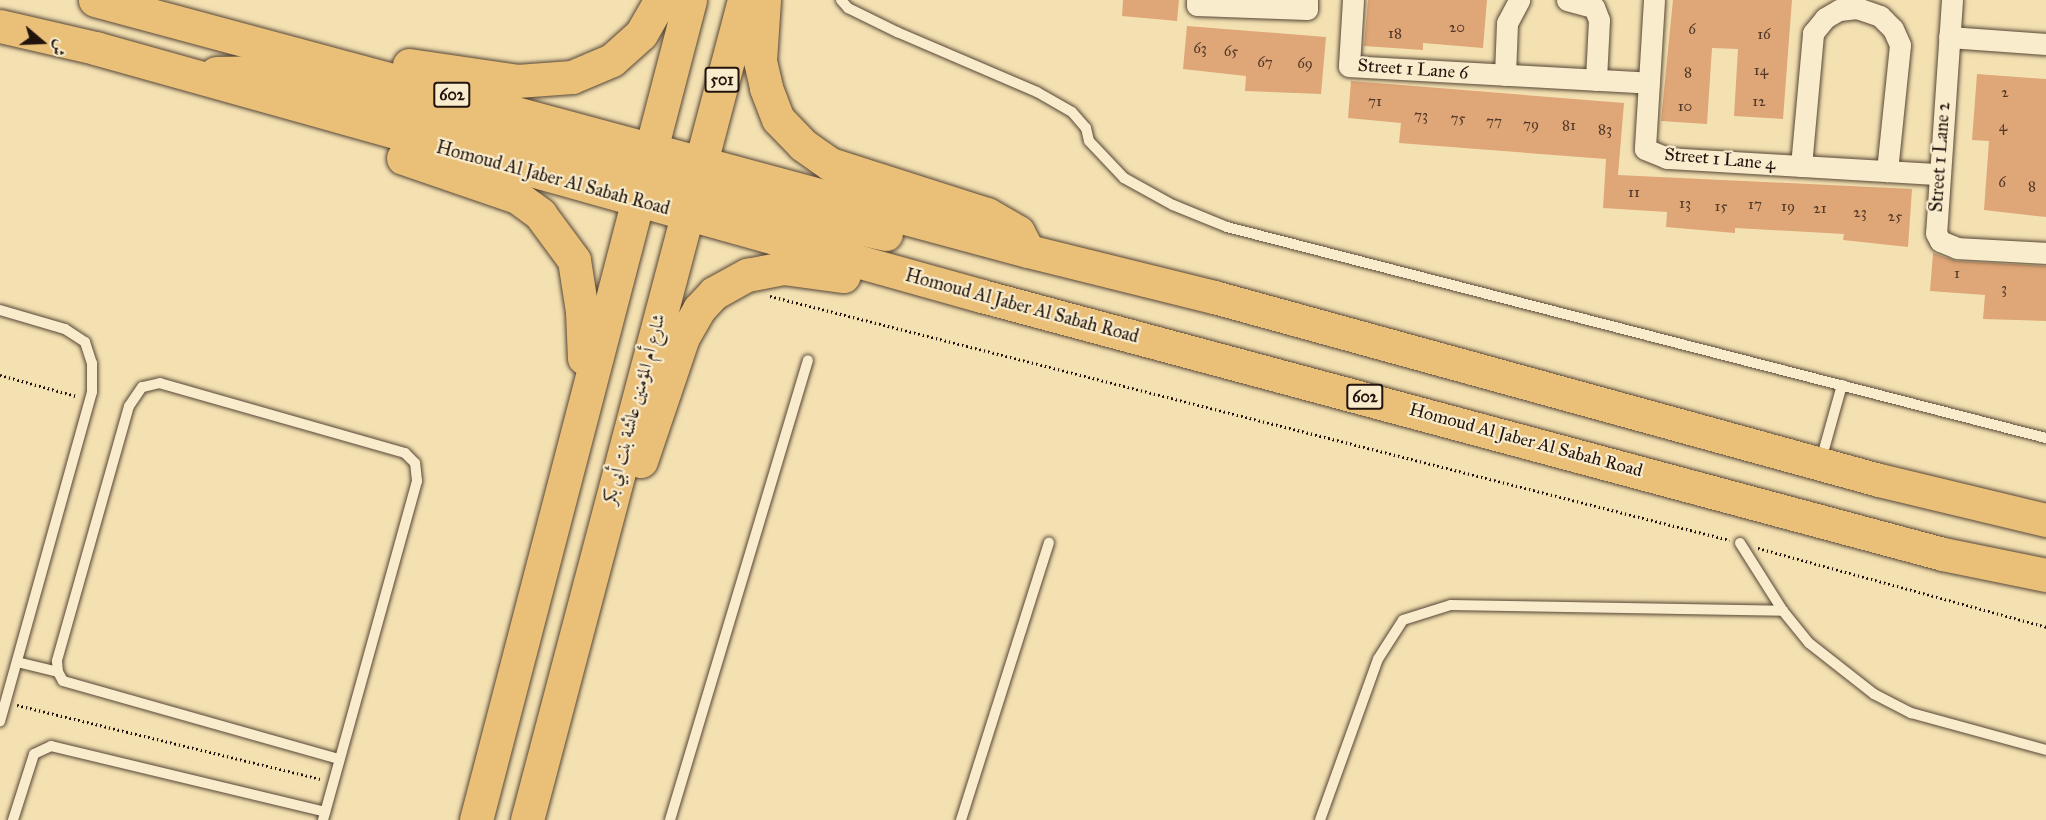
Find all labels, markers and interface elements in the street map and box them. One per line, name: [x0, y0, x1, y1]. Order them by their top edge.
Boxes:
north arrow: [12, 12, 72, 72]
house number: 20: [1449, 19, 1465, 37]
house number: 6: [1688, 21, 1696, 39]
house number: 18: [1388, 25, 1402, 43]
house number: 16: [1757, 26, 1771, 44]
text: ش: [48, 37, 71, 59]
house number: 63: [1193, 40, 1207, 58]
house number: 65: [1224, 43, 1238, 61]
house number: 67: [1257, 54, 1273, 72]
street label: Street 1 Lane 6: [1357, 54, 1469, 84]
house number: 69: [1297, 55, 1313, 73]
house number: 14: [1754, 62, 1768, 80]
house number: 8: [1684, 64, 1692, 82]
road number: 501: [704, 67, 740, 93]
road number: 602: [432, 82, 472, 108]
house number: 2: [2001, 84, 2009, 102]
house number: 71: [1368, 93, 1382, 111]
house number: 12: [1752, 93, 1766, 111]
house number: 10: [1678, 98, 1692, 116]
street label: Street 1 Lane 2: [1925, 101, 1955, 213]
house number: 73: [1414, 107, 1428, 125]
house number: 75: [1451, 110, 1465, 128]
house number: 77: [1486, 113, 1502, 131]
house number: 79: [1523, 116, 1539, 134]
house number: 81: [1562, 117, 1576, 135]
house number: 4: [1999, 118, 2007, 136]
house number: 83: [1598, 121, 1612, 139]
street label: Homoud Al Jaber Al Sabah Road: [434, 136, 672, 220]
street label: Street 1 Lane 4: [1663, 143, 1777, 175]
house number: 6: [1998, 174, 2006, 192]
house number: 8: [2028, 178, 2036, 196]
house number: 11: [1628, 184, 1640, 202]
house number: 13: [1679, 195, 1691, 213]
house number: 17: [1748, 196, 1762, 214]
house number: 15: [1715, 198, 1727, 216]
house number: 19: [1781, 198, 1795, 216]
house number: 21: [1813, 200, 1827, 218]
house number: 23: [1853, 204, 1867, 222]
house number: 25: [1888, 208, 1902, 226]
street label: Homoud Al Jaber Al Sabah Road: [903, 264, 1141, 348]
house number: 1: [1954, 265, 1960, 283]
house number: 3: [2001, 280, 2007, 298]
street label: شارع أم المؤمنين عائشة بنت أبي بكر: [598, 311, 670, 507]
road number: 602: [1346, 384, 1384, 410]
street label: Homoud Al Jaber Al Sabah Road: [1407, 398, 1645, 482]

